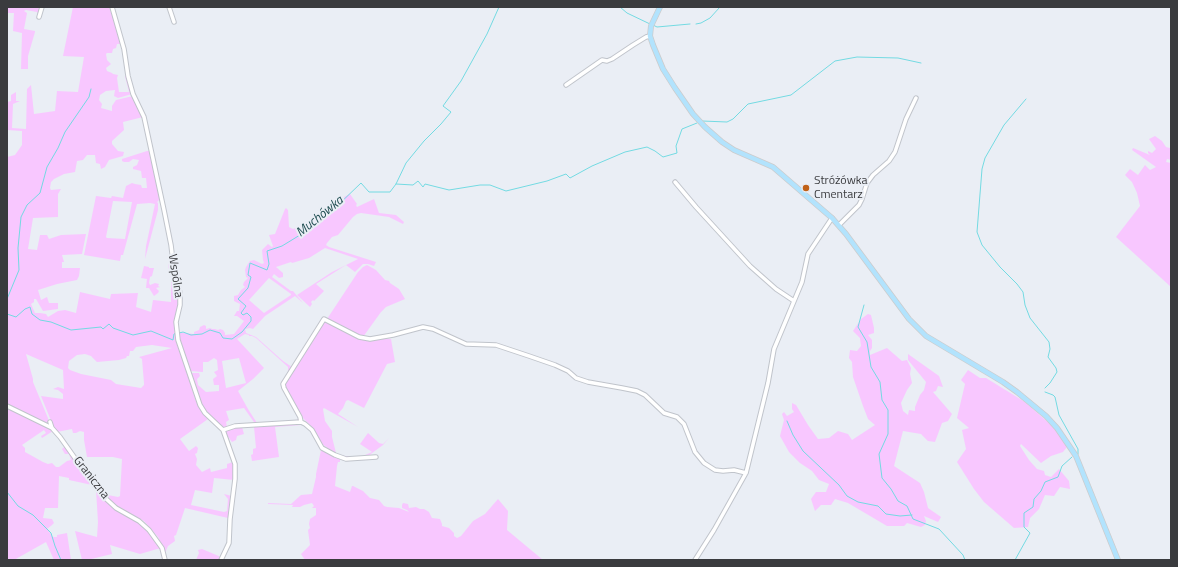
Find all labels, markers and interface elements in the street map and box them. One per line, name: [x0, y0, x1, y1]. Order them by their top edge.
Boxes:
place label: Stróżówka Cmentarz: [814, 174, 868, 202]
marker: Stróżówka Cmentarz: [801, 183, 811, 193]
water label: Muchówka: [293, 193, 347, 241]
street label: Wspólna: [164, 253, 186, 299]
street label: Graniczna: [70, 454, 112, 502]

